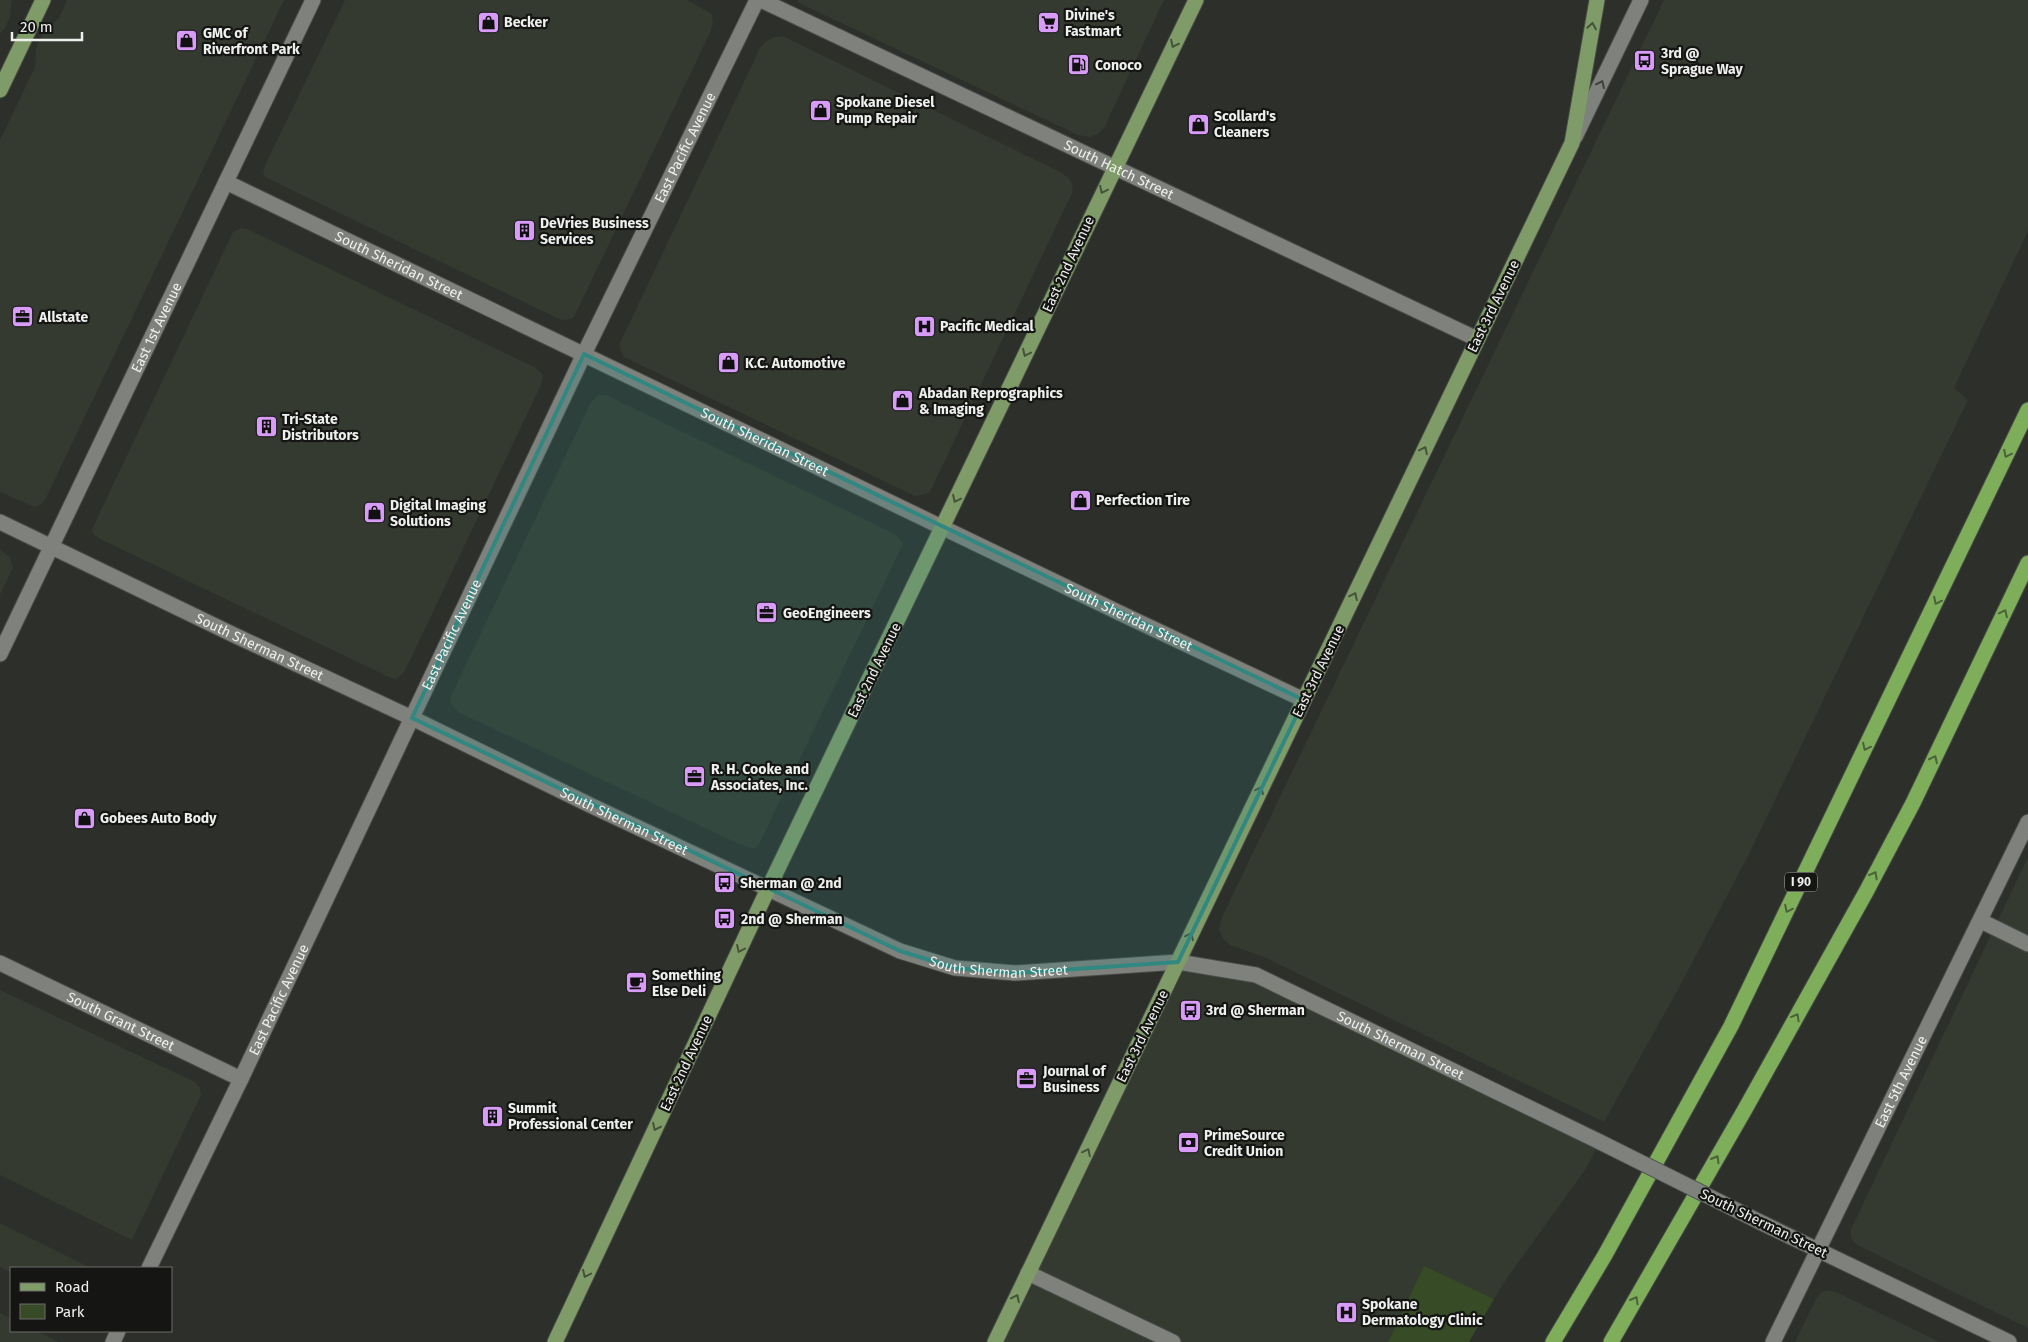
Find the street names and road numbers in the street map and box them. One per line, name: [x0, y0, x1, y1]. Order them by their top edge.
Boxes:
street label: East Pacific Avenue: [651, 90, 719, 206]
street label: South Hatch Street: [1061, 137, 1177, 204]
street label: East 2nd Avenue: [1039, 214, 1098, 315]
street label: South Sheridan Street: [332, 228, 466, 304]
street label: East 3rd Avenue: [1464, 257, 1523, 355]
street label: East 1st Avenue: [128, 280, 186, 376]
street label: South Sheridan Street: [698, 404, 832, 481]
street label: East Pacific Avenue: [418, 576, 485, 693]
street label: South Sheridan Street: [1062, 580, 1196, 656]
street label: South Sherman Street: [193, 610, 327, 685]
street label: East 2nd Avenue: [844, 620, 905, 721]
street label: East 3rd Avenue: [1289, 622, 1348, 720]
street label: South Sherman Street: [557, 784, 691, 859]
road number: I 90: [1785, 872, 1817, 892]
street label: East Pacific Avenue: [245, 942, 313, 1058]
street label: South Sherman Street: [927, 953, 1069, 982]
street label: East 3rd Avenue: [1113, 987, 1172, 1085]
street label: South Grant Street: [64, 988, 178, 1055]
street label: South Sherman Street: [1334, 1008, 1468, 1084]
street label: East 2nd Avenue: [657, 1013, 716, 1114]
street label: East 5th Avenue: [1871, 1033, 1931, 1131]
street label: South Sherman Street: [1697, 1185, 1831, 1262]

